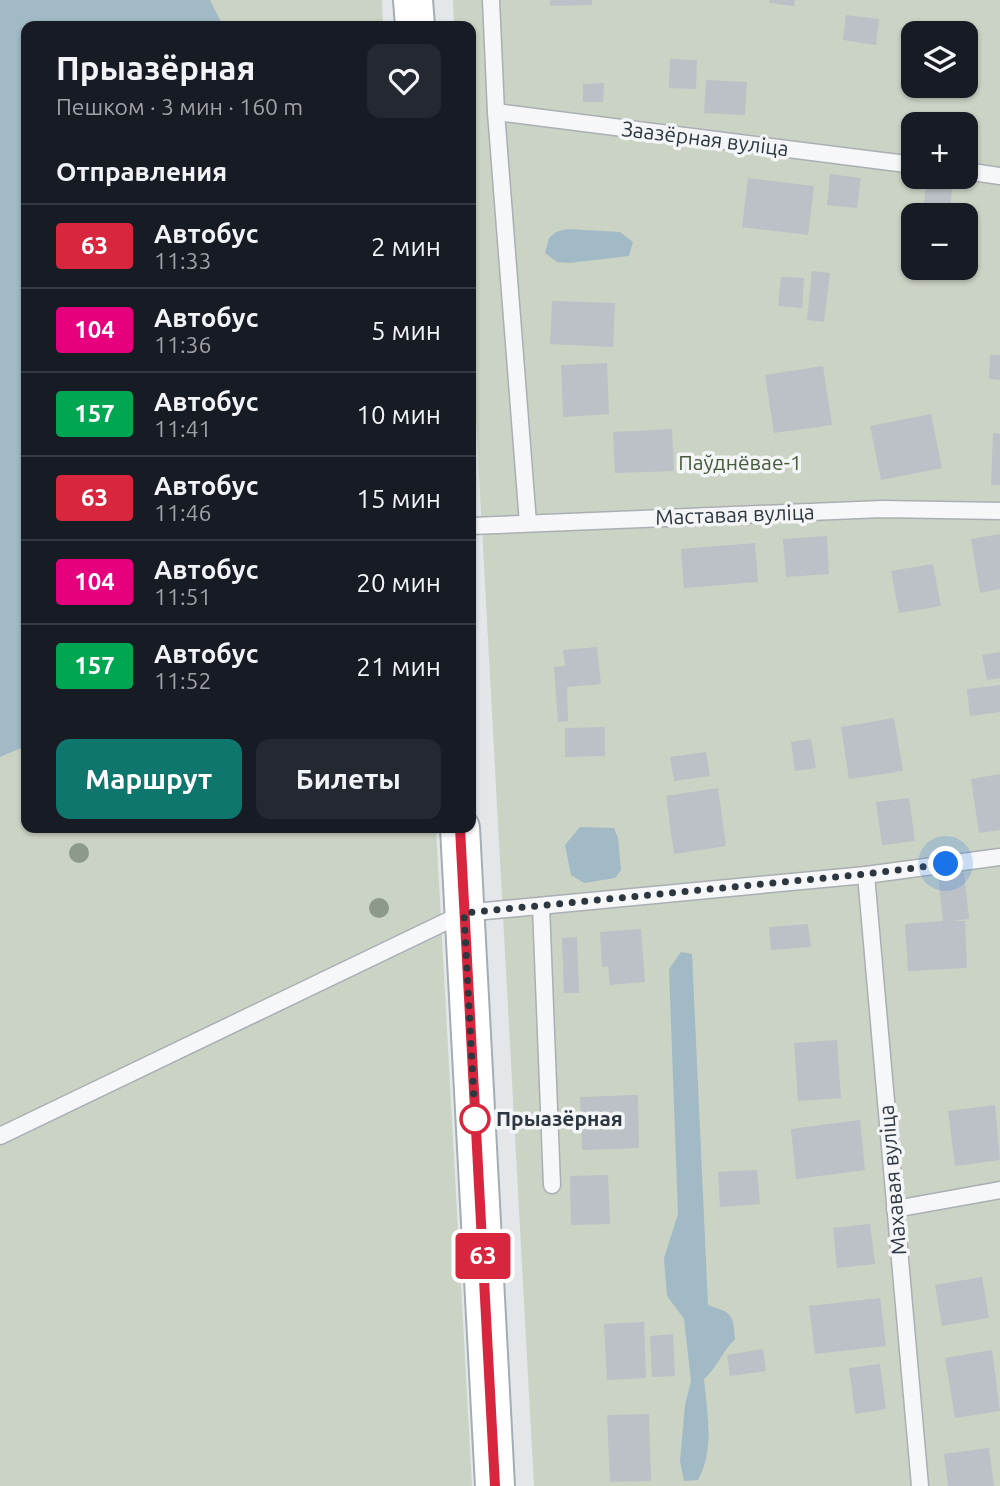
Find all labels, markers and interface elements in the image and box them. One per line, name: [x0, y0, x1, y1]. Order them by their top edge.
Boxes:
map controls: [901, 21, 978, 280]
button: layers: [901, 21, 978, 98]
button: heart: [367, 44, 441, 118]
text: Прыазёрная: [56, 49, 255, 86]
text: Пешком · 3 мин · 160 m: [56, 94, 303, 119]
button: +: [901, 112, 978, 189]
street label: Заазёрная вуліца: [620, 116, 790, 160]
text: Отправления: [56, 157, 227, 186]
button: −: [901, 203, 978, 280]
text: Автобус: [154, 219, 258, 248]
text: 63: [81, 232, 108, 259]
text: 2 мин: [371, 232, 441, 261]
text: 11:33: [154, 248, 212, 273]
text: Автобус: [154, 303, 258, 332]
text: 104: [74, 316, 115, 343]
text: 5 мин: [371, 316, 441, 345]
text: 11:36: [154, 332, 212, 357]
text: Автобус: [154, 387, 258, 416]
text: 157: [74, 400, 115, 427]
text: 10 мин: [356, 400, 441, 429]
text: 11:41: [154, 416, 212, 441]
park label: Паўднёвае-1: [678, 450, 802, 474]
text: Автобус: [154, 471, 258, 500]
text: 63: [81, 484, 108, 511]
text: 15 мин: [356, 484, 441, 513]
street label: Маставая вуліца: [655, 499, 815, 529]
text: 11:46: [154, 500, 212, 525]
text: Автобус: [154, 555, 258, 584]
text: 104: [74, 568, 115, 595]
text: 20 мин: [356, 568, 441, 597]
text: 11:51: [154, 584, 212, 609]
text: Автобус: [154, 639, 258, 668]
text: 157: [74, 652, 115, 679]
text: 21 мин: [356, 652, 441, 681]
text: 11:52: [154, 668, 212, 693]
button: Маршрут: [56, 739, 242, 819]
button: Билеты: [256, 739, 441, 819]
your location: [928, 846, 963, 881]
marker: Прыазёрная: [460, 1104, 490, 1134]
street label: Махавая вуліца: [873, 1104, 911, 1256]
place label: Прыазёрная: [496, 1106, 623, 1130]
line badge: 63: [452, 1233, 514, 1279]
text: 63: [469, 1242, 497, 1269]

